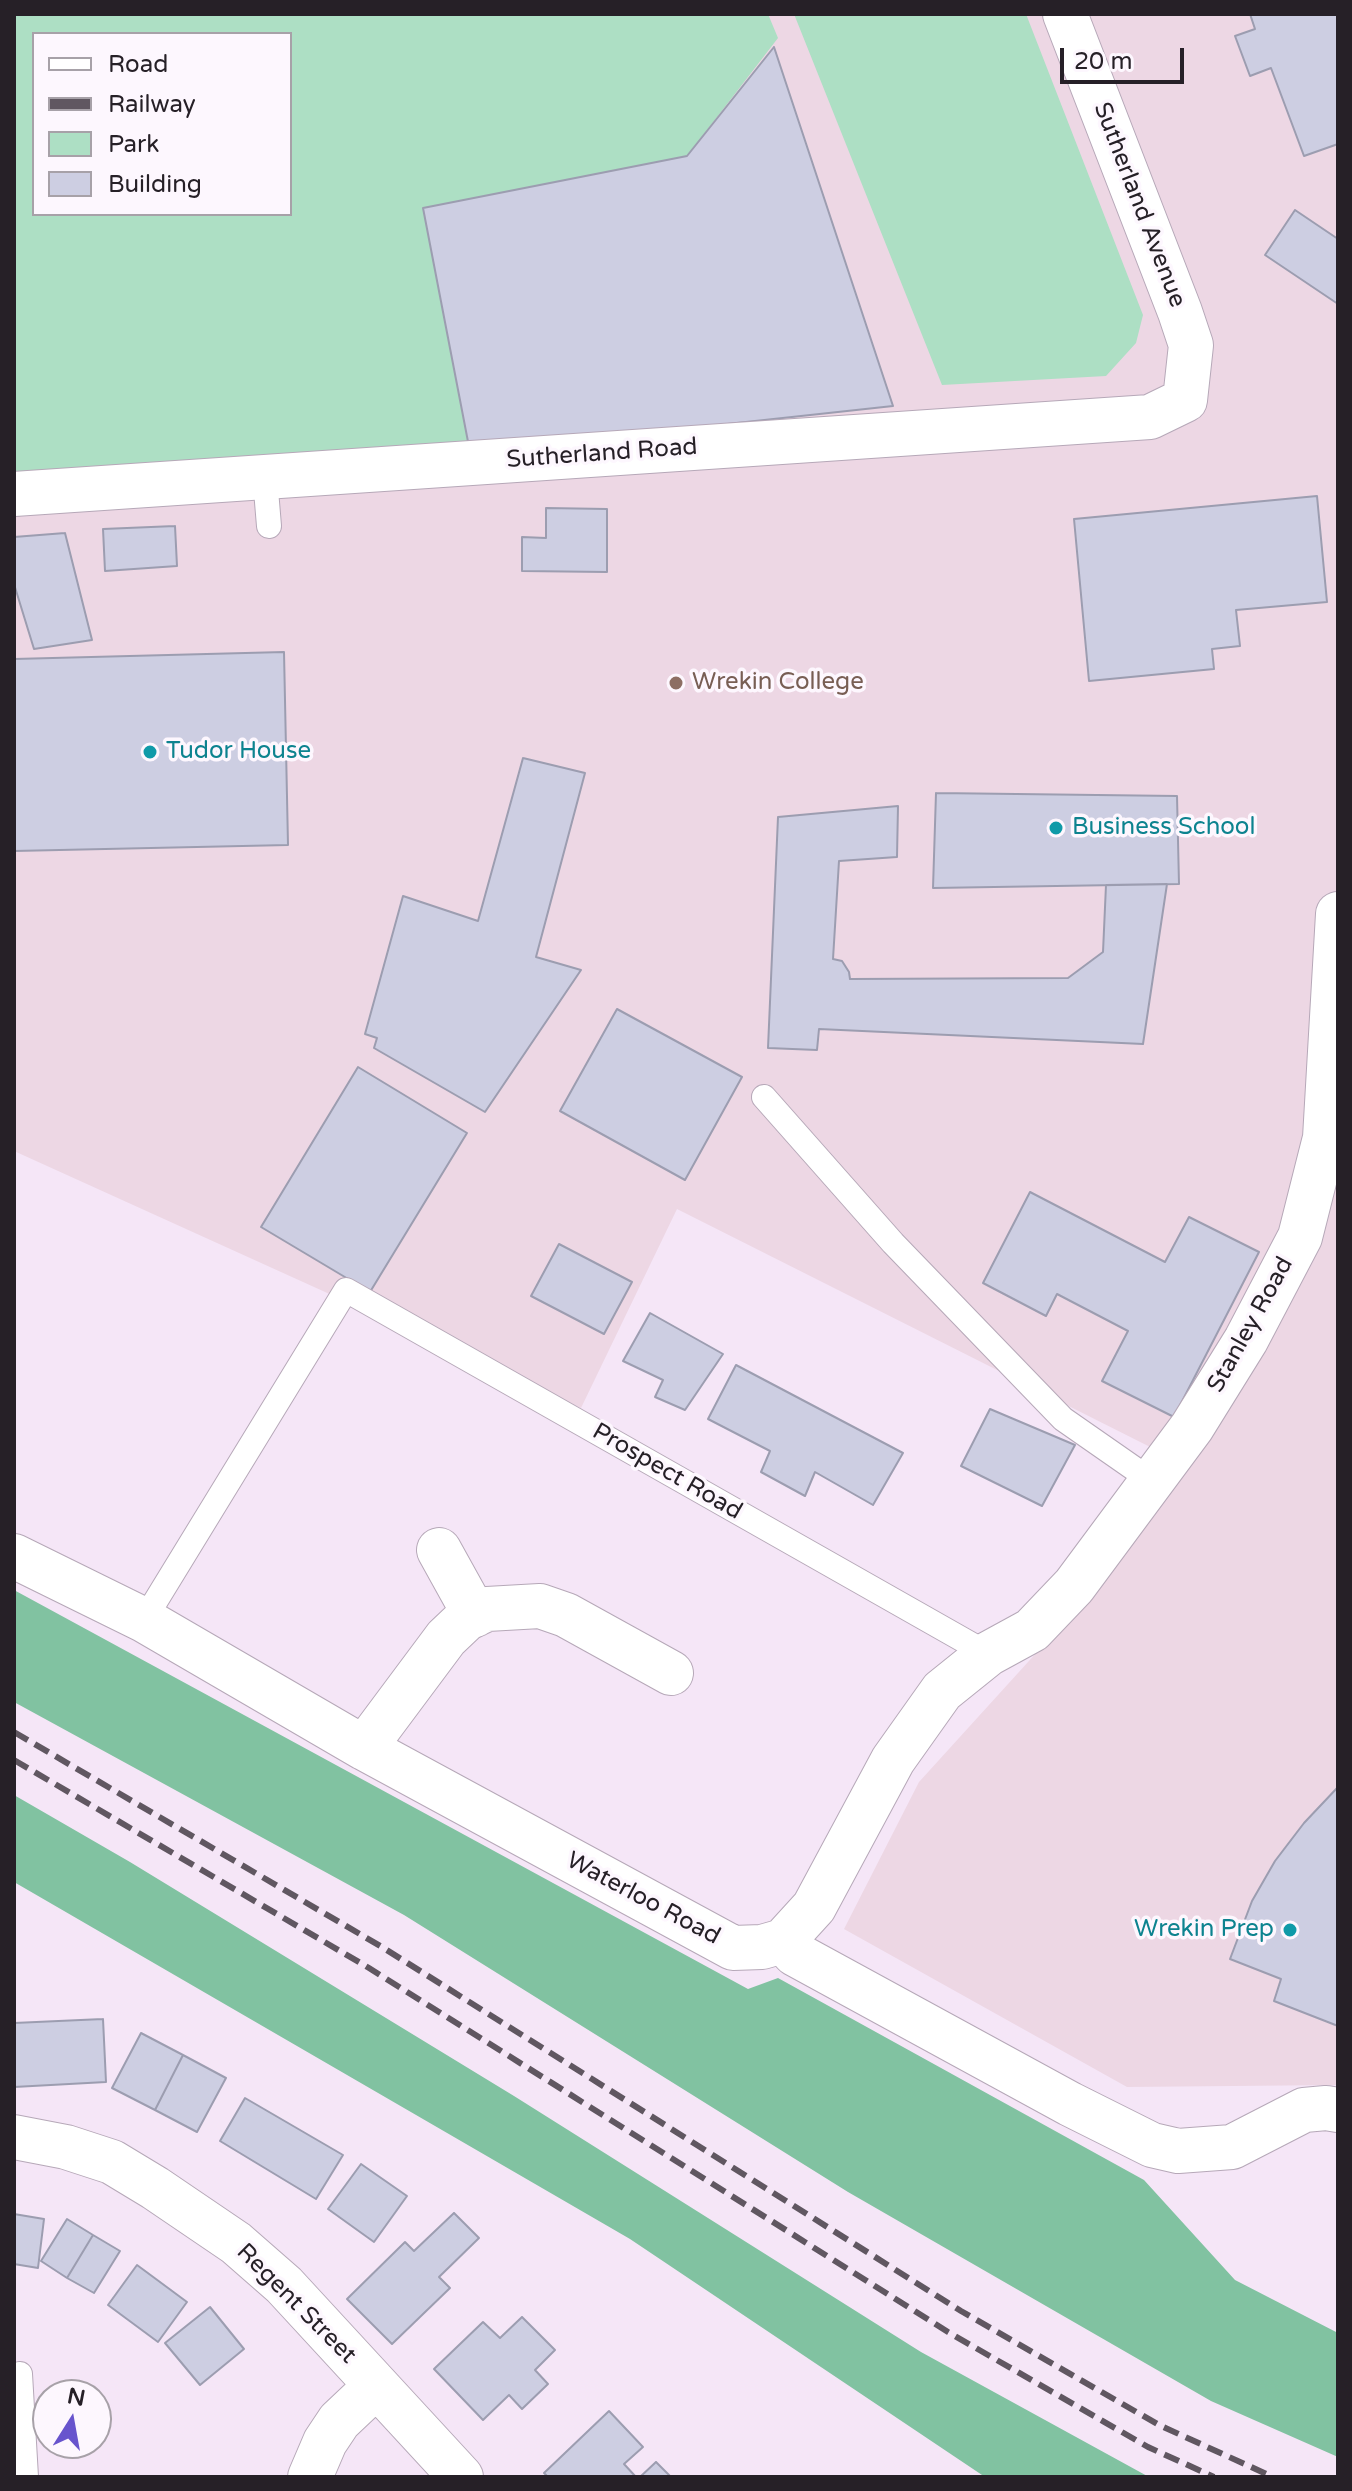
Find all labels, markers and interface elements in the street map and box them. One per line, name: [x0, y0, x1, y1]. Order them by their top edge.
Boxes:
legend: [32, 32, 292, 216]
scale bar: [1064, 32, 1188, 82]
text: 20 m: [1074, 47, 1132, 76]
text: Road: [108, 50, 168, 79]
text: Railway: [108, 90, 196, 119]
street label: Sutherland Avenue: [1087, 98, 1191, 312]
text: Park: [108, 130, 159, 159]
text: Building: [108, 170, 202, 199]
street label: Sutherland Road: [505, 433, 699, 475]
place label: Wrekin College: [692, 669, 864, 697]
marker: Wrekin College: [667, 674, 685, 692]
place label: Tudor House: [166, 738, 311, 766]
marker: Tudor House: [141, 743, 159, 761]
place label: Business School: [1072, 814, 1255, 842]
marker: Business School: [1047, 819, 1065, 837]
street label: Stanley Road: [1202, 1252, 1300, 1398]
street label: Prospect Road: [587, 1417, 747, 1527]
street label: Waterloo Road: [561, 1846, 725, 1952]
place label: Wrekin Prep: [1134, 1916, 1274, 1944]
marker: Wrekin Prep: [1281, 1921, 1299, 1939]
street label: Regent Street: [230, 2238, 362, 2370]
north arrow: [32, 2379, 112, 2459]
text: N: [65, 2383, 87, 2412]

